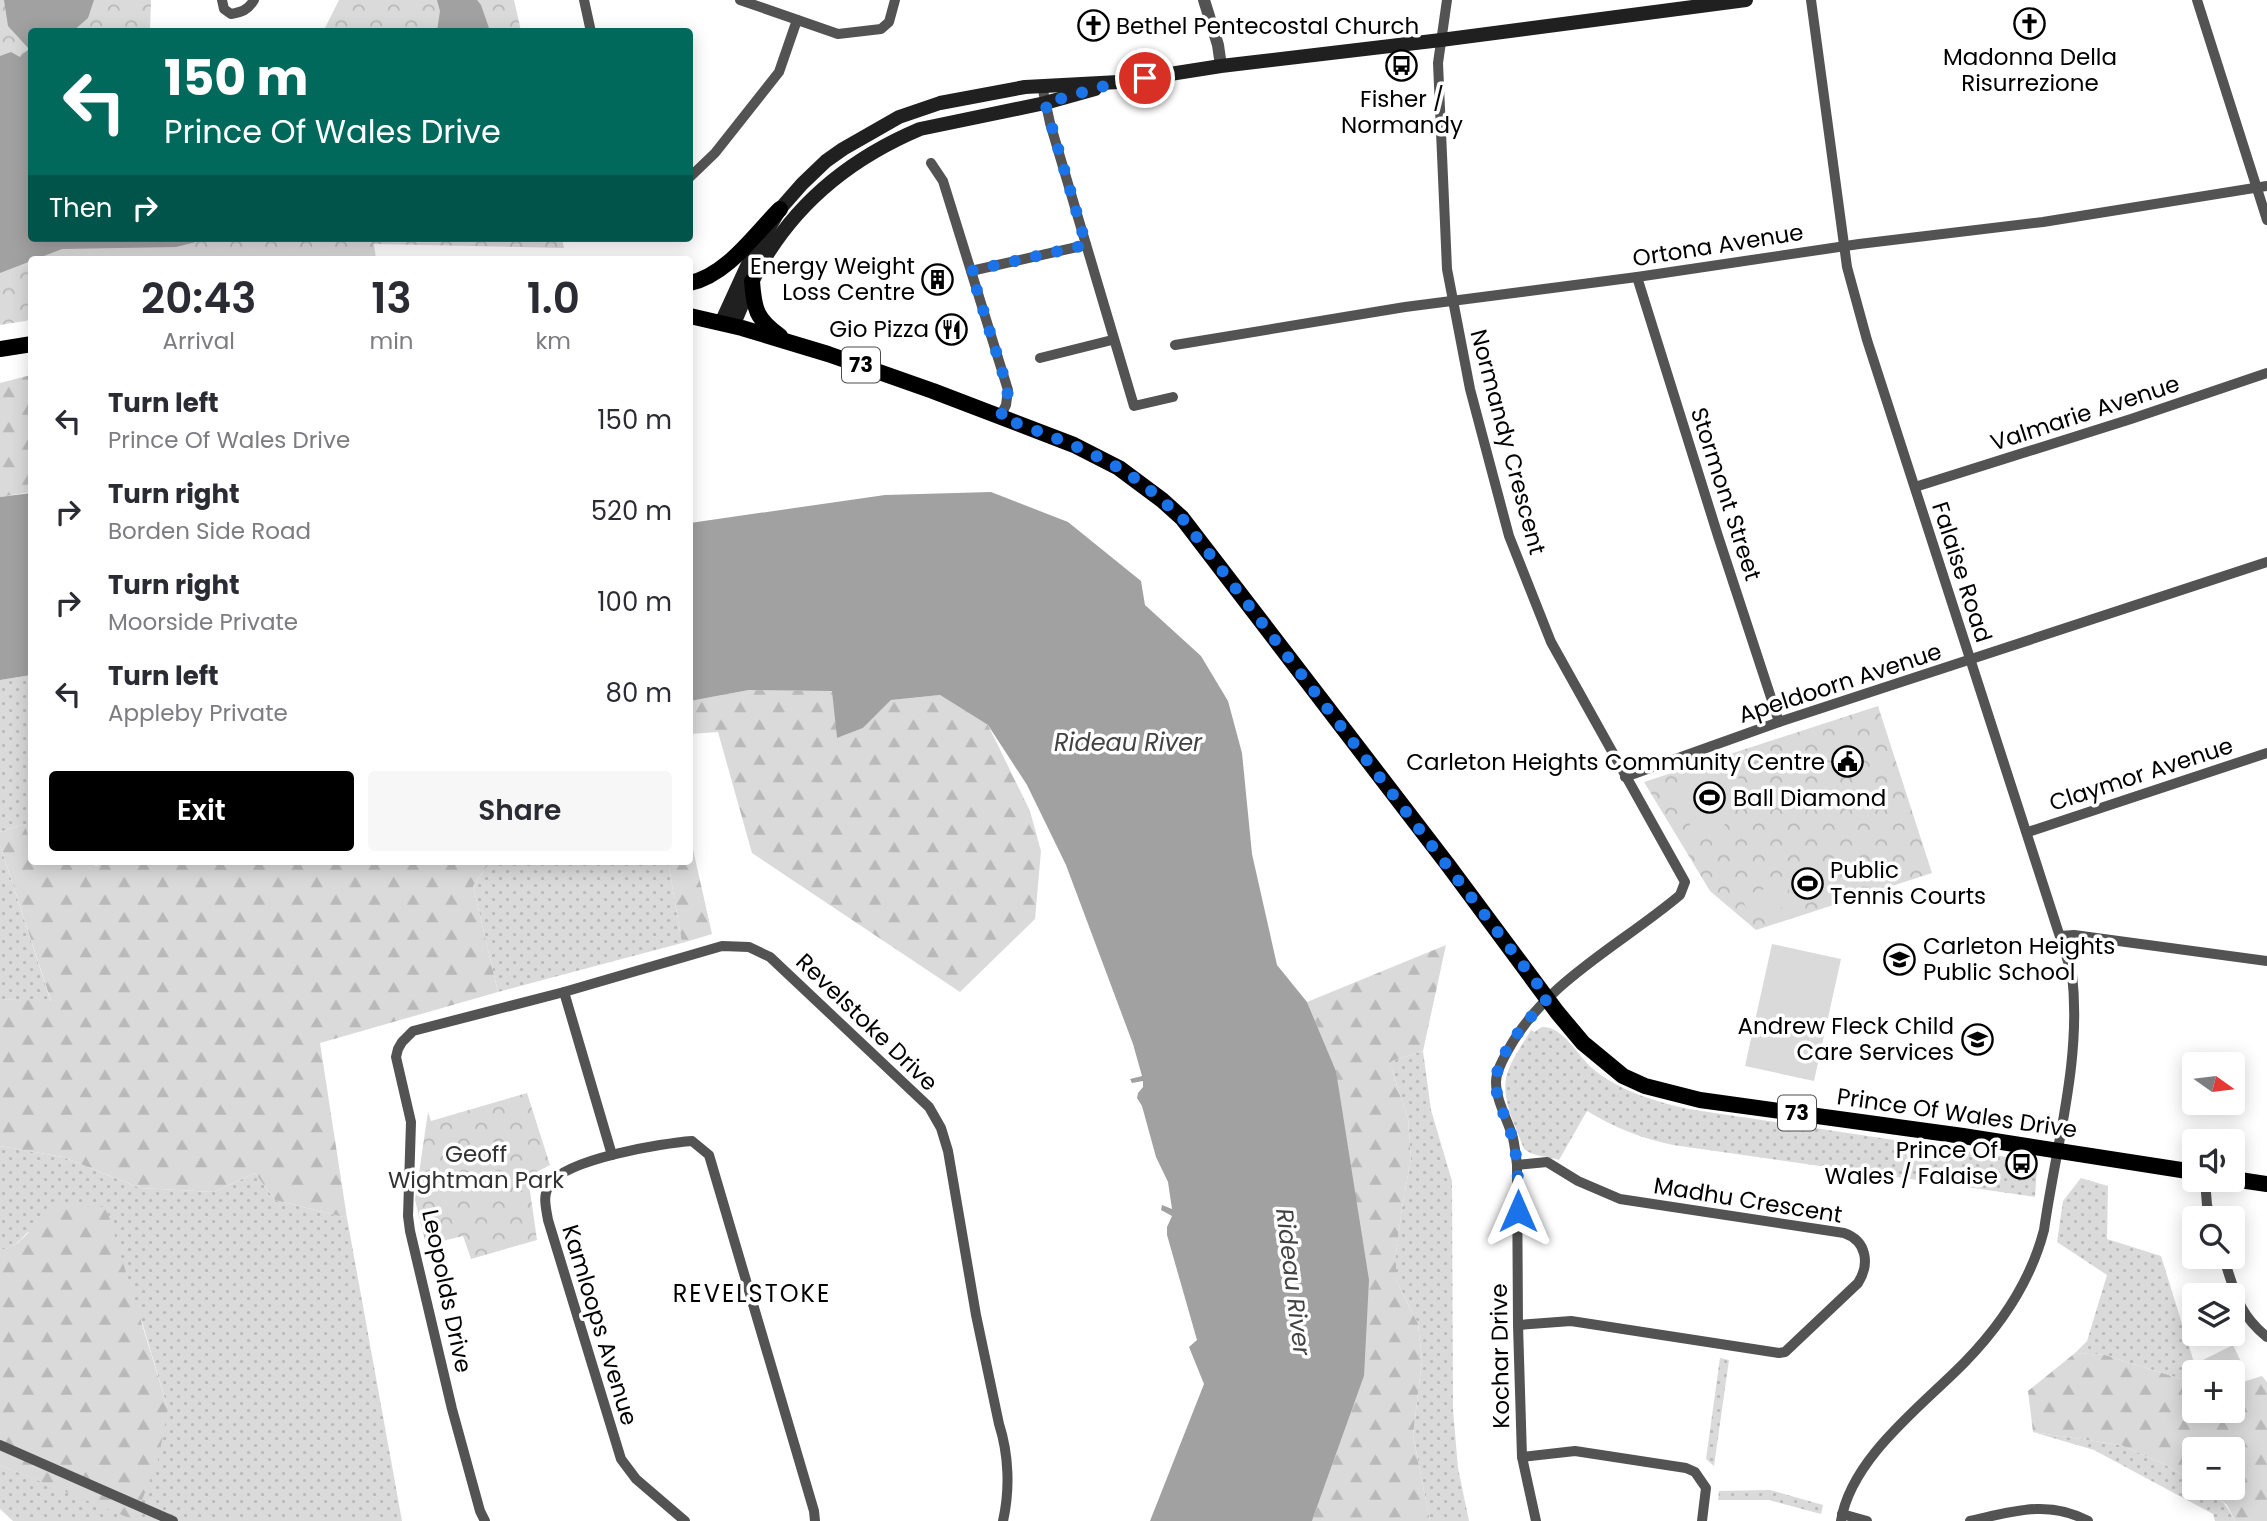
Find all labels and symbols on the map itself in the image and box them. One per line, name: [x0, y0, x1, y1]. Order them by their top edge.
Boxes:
church icon: Madonna Della Risurrezione: [2013, 6, 2047, 40]
church icon: Bethel Pentecostal Church: [1076, 9, 1110, 43]
place label: Bethel Pentecostal Church: [1116, 10, 1419, 42]
place label: Madonna Della Risurrezione: [1943, 41, 2117, 99]
pin: [1115, 48, 1175, 108]
bus stop icon: Fisher / Normandy: [1385, 48, 1419, 82]
place label: Fisher / Normandy: [1341, 83, 1463, 141]
street label: Ortona Avenue: [1630, 216, 1806, 274]
place label: Energy Weight Loss Centre: [750, 250, 915, 308]
building icon: Energy Weight Loss Centre: [921, 262, 955, 296]
restaurant icon: Gio Pizza: [935, 312, 969, 346]
place label: Gio Pizza: [829, 313, 929, 345]
street label: Normandy Crescent: [1463, 326, 1553, 558]
road number: 73: [842, 348, 880, 382]
street label: Valmarie Avenue: [1986, 367, 2184, 459]
street label: Stormont Street: [1683, 403, 1769, 585]
street label: Falaise Road: [1924, 498, 2000, 646]
street label: Apeldoorn Avenue: [1734, 635, 1946, 731]
water label: Rideau River: [1054, 726, 1203, 759]
street label: Claymor Avenue: [2045, 729, 2237, 819]
public building icon: Carleton Heights Community Centre: [1831, 745, 1865, 779]
place label: Carleton Heights Community Centre: [1406, 746, 1825, 778]
sports icon: Ball Diamond: [1693, 781, 1727, 815]
place label: Ball Diamond: [1733, 782, 1886, 814]
place label: Public Tennis Courts: [1830, 854, 1986, 912]
sports icon: Public Tennis Courts: [1790, 866, 1824, 900]
place label: Carleton Heights Public School: [1923, 930, 2115, 988]
school or university icon: Carleton Heights Public School: [1883, 942, 1917, 976]
street label: Revelstoke Drive: [789, 946, 945, 1098]
place label: Andrew Fleck Child Care Services: [1738, 1010, 1954, 1068]
school or university icon: Andrew Fleck Child Care Services: [1960, 1022, 1994, 1056]
north arrow: [2182, 1052, 2245, 1115]
street label: Prince Of Wales Drive: [1835, 1080, 2079, 1146]
road number: 73: [1778, 1096, 1816, 1130]
place label: Prince Of Wales / Falaise: [1825, 1134, 1998, 1192]
park label: Geoff Wightman Park: [388, 1138, 564, 1196]
bus stop icon: Prince Of Wales / Falaise: [2004, 1146, 2038, 1180]
street label: Madhu Crescent: [1651, 1169, 1845, 1231]
position arrow: [1481, 1174, 1555, 1248]
street label: Leopolds Drive: [414, 1206, 480, 1376]
water label: Rideau River: [1268, 1206, 1319, 1358]
street label: Kamloops Avenue: [554, 1221, 646, 1429]
district label: REVELSTOKE: [673, 1277, 831, 1310]
street label: Kochar Drive: [1483, 1283, 1517, 1429]

